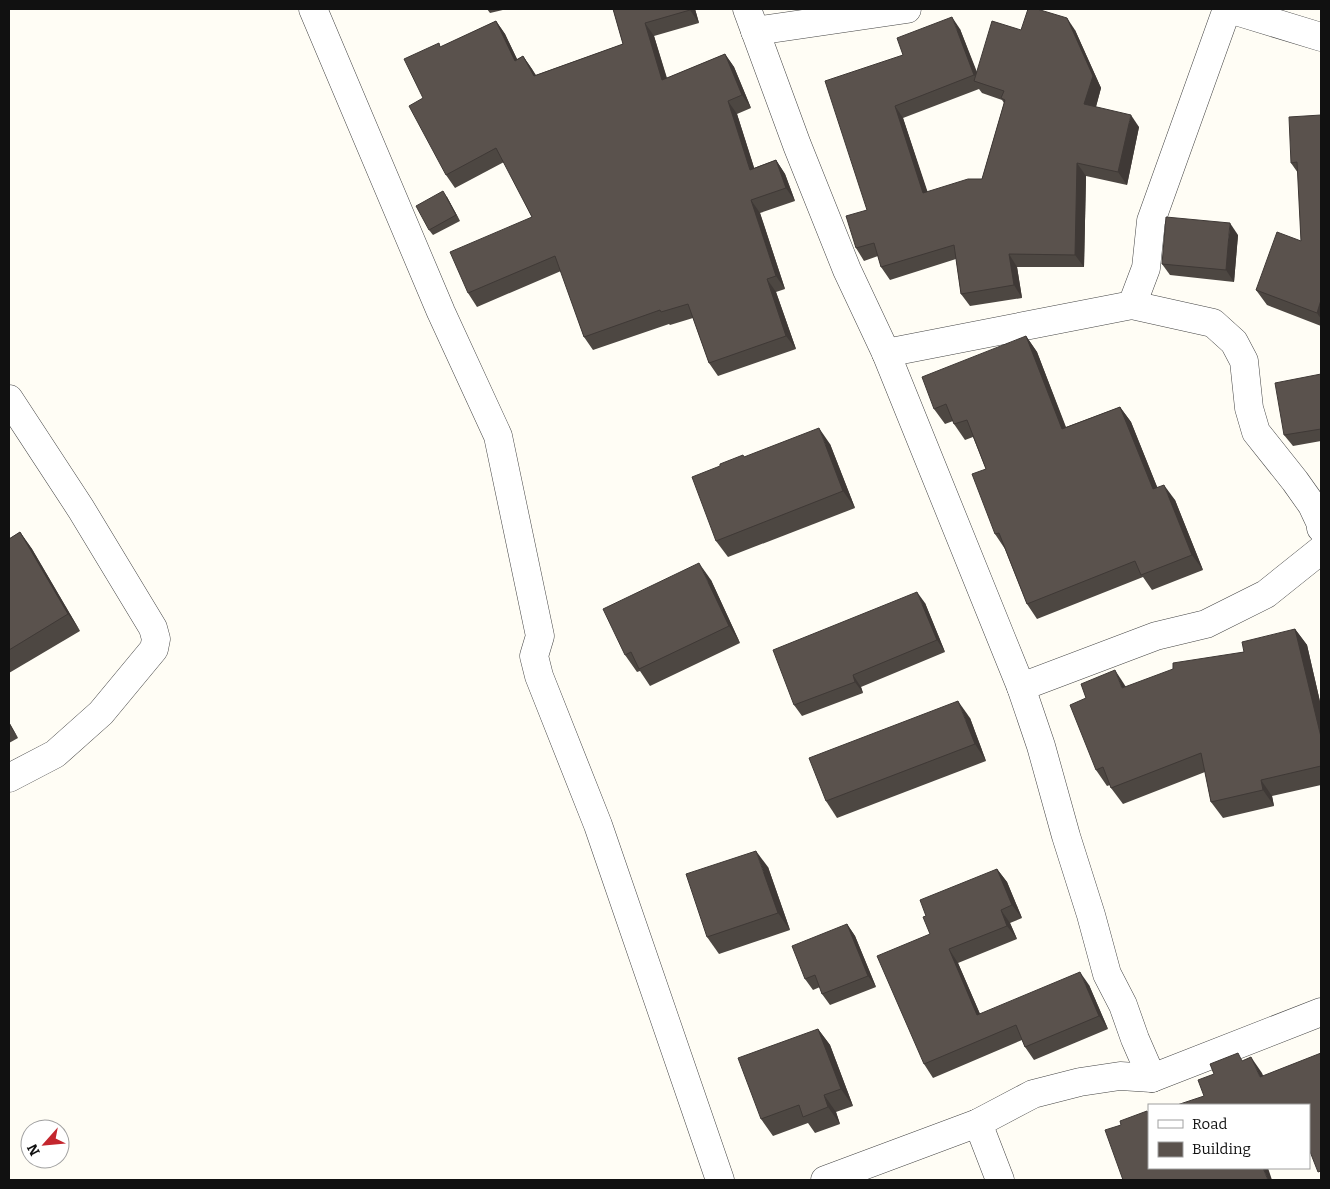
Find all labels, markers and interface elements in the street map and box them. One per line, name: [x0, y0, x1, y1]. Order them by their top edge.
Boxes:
legend: [1148, 1104, 1310, 1169]
text: Road: [1192, 1115, 1227, 1133]
north arrow: [20, 1119, 70, 1169]
text: Building: [1192, 1140, 1251, 1158]
text: N: [24, 1141, 44, 1158]

